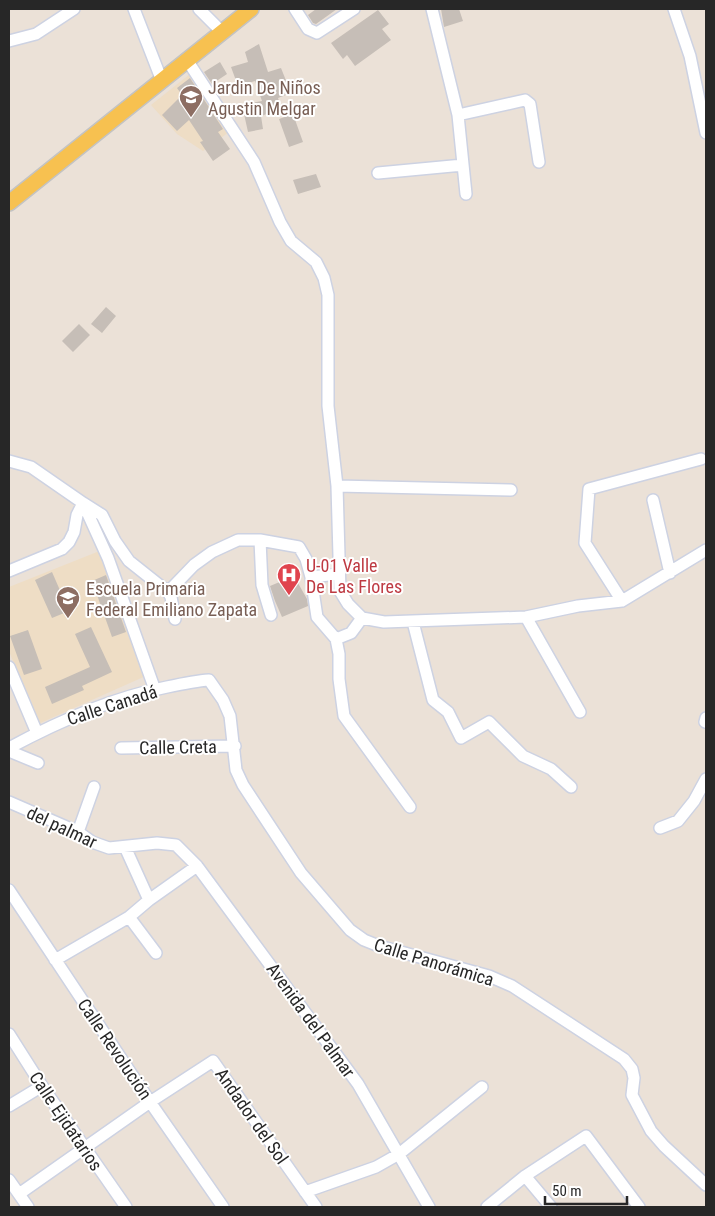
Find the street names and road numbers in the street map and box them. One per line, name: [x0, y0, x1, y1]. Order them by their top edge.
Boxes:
street label: Calle Canadá: [64, 681, 160, 729]
street label: Calle Creta: [139, 736, 217, 758]
street label: del palmar: [24, 802, 101, 853]
street label: Calle Panorámica: [371, 934, 497, 990]
street label: Avenida del Palmar: [262, 959, 360, 1082]
street label: Calle Revolución: [74, 995, 156, 1103]
street label: Andador del Sol: [211, 1064, 293, 1168]
street label: Calle Ejidatarios: [25, 1067, 107, 1175]

